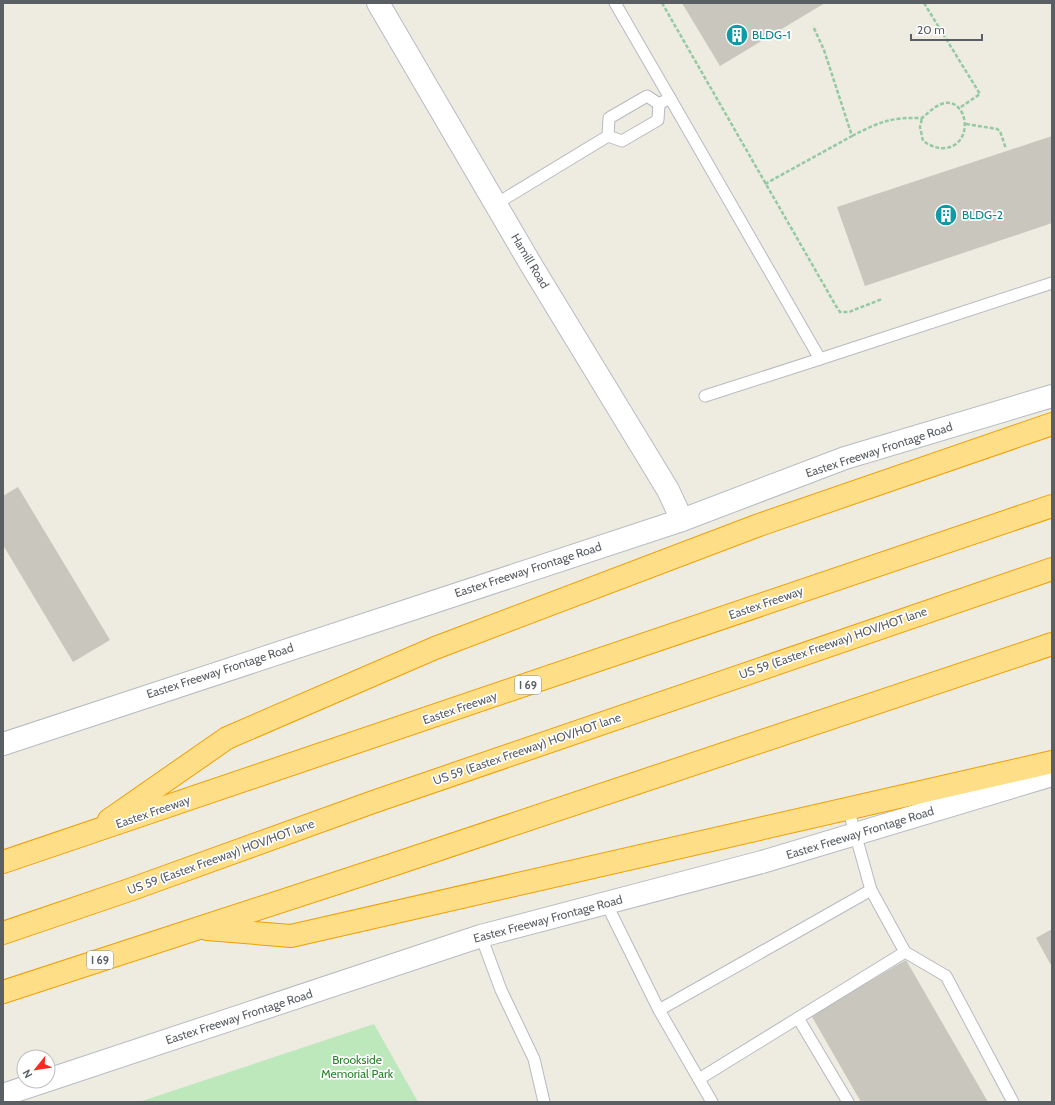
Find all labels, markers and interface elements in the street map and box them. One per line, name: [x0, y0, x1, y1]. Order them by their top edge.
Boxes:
scale bar: [911, 16, 982, 42]
building icon: BLDG-1: [724, 22, 750, 48]
text: 20 m: [917, 22, 945, 37]
place label: BLDG-1: [752, 27, 791, 42]
building icon: BLDG-2: [933, 202, 959, 228]
place label: BLDG-2: [962, 207, 1003, 222]
street label: Hamill Road: [508, 230, 553, 291]
street label: Eastex Freeway Frontage Road: [803, 419, 954, 480]
street label: Eastex Freeway Frontage Road: [452, 539, 603, 600]
street label: Eastex Freeway: [727, 583, 805, 622]
street label: US 59 (Eastex Freeway) HOV/HOT lane: [737, 603, 929, 682]
street label: Eastex Freeway Frontage Road: [144, 640, 295, 701]
road number: I 69: [515, 676, 541, 694]
street label: Eastex Freeway: [421, 688, 499, 727]
street label: US 59 (Eastex Freeway) HOV/HOT lane: [431, 709, 623, 788]
street label: Eastex Freeway: [114, 792, 192, 831]
street label: Eastex Freeway Frontage Road: [784, 803, 936, 862]
street label: US 59 (Eastex Freeway) HOV/HOT lane: [125, 816, 316, 897]
street label: Eastex Freeway Frontage Road: [472, 891, 624, 946]
road number: I 69: [87, 951, 113, 969]
street label: Eastex Freeway Frontage Road: [163, 986, 314, 1047]
north arrow: [16, 1049, 56, 1089]
park label: Brookside Memorial Park: [321, 1052, 394, 1081]
text: N: [19, 1067, 35, 1081]

